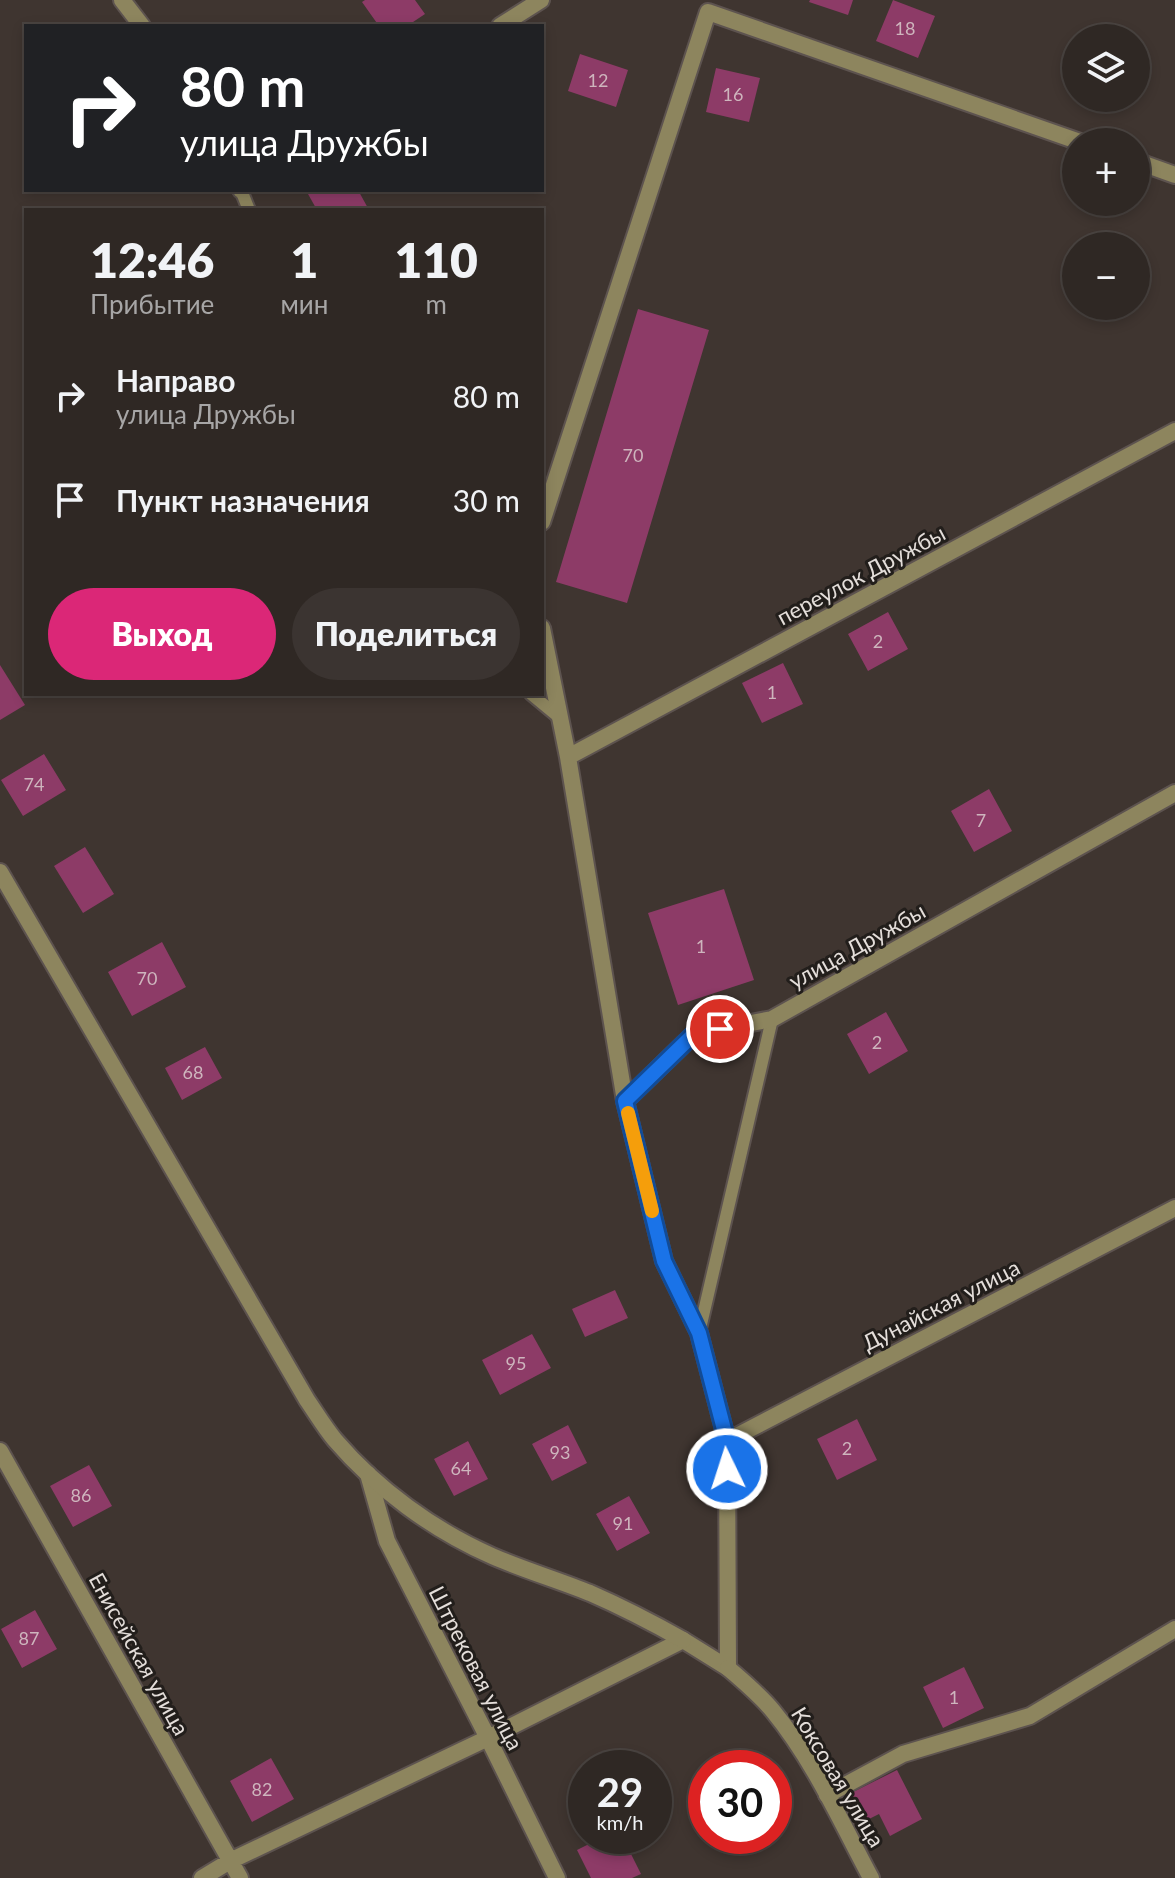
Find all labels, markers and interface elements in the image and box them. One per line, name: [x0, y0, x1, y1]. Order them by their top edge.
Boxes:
house number: 18: [895, 17, 915, 39]
map controls: [1062, 24, 1150, 320]
button: layers: [1062, 24, 1150, 112]
text: 80 m: [180, 52, 305, 119]
icon: right: [48, 56, 152, 160]
house number: 12: [588, 69, 608, 91]
house number: 16: [723, 83, 743, 105]
text: улица Дружбы: [180, 120, 429, 164]
button: +: [1062, 128, 1150, 216]
text: 12:46: [90, 231, 214, 288]
text: 1: [290, 231, 318, 288]
text: 110: [394, 231, 478, 288]
button: −: [1062, 232, 1150, 320]
text: Прибытие: [90, 288, 214, 320]
text: мин: [280, 288, 328, 320]
text: m: [425, 288, 447, 320]
text: Направо: [116, 362, 236, 398]
icon: right: [48, 374, 92, 418]
text: 80 m: [453, 378, 520, 414]
text: улица Дружбы: [116, 398, 296, 430]
house number: 70: [623, 444, 643, 466]
icon: arrive: [48, 478, 92, 522]
text: Пункт назначения: [116, 482, 370, 518]
text: 30 m: [453, 482, 520, 518]
street label: переулок Дружбы: [772, 519, 950, 630]
button: Выход: [48, 588, 276, 680]
button: Поделиться: [292, 588, 520, 680]
house number: 2: [873, 630, 883, 652]
house number: 1: [767, 681, 777, 703]
house number: 74: [24, 773, 44, 795]
house number: 7: [976, 809, 986, 831]
street label: улица Дружбы: [784, 897, 930, 994]
house number: 1: [696, 935, 706, 957]
house number: 70: [137, 967, 157, 989]
pin: [686, 995, 754, 1063]
icon: arrive: [698, 1007, 742, 1051]
house number: 2: [872, 1031, 882, 1053]
house number: 68: [183, 1061, 203, 1083]
street label: Дунайская улица: [858, 1253, 1024, 1356]
house number: 95: [506, 1352, 526, 1374]
position arrow: [685, 1427, 769, 1511]
house number: 2: [842, 1437, 852, 1459]
house number: 93: [550, 1441, 570, 1463]
house number: 64: [451, 1457, 471, 1479]
house number: 86: [71, 1484, 91, 1506]
house number: 91: [613, 1512, 633, 1534]
street label: Енисейская улица: [84, 1568, 195, 1740]
street label: Штрековая улица: [423, 1581, 529, 1754]
house number: 87: [19, 1627, 39, 1649]
house number: 1: [949, 1686, 959, 1708]
street label: Коксовая улица: [786, 1702, 891, 1852]
speed limit sign: 30: [688, 1750, 792, 1854]
text: 29: [597, 1768, 643, 1816]
house number: 82: [252, 1778, 272, 1800]
text: km/h: [597, 1810, 643, 1834]

